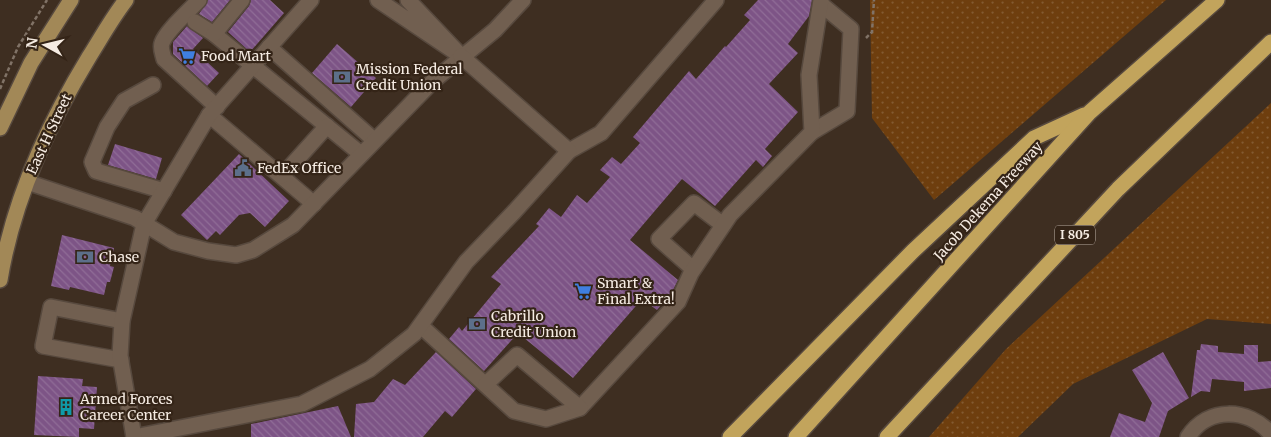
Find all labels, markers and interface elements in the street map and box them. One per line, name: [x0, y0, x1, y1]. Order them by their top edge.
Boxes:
north arrow: [20, 20, 70, 70]
text: N: [22, 36, 42, 50]
supermarket icon: Food Mart: [177, 46, 197, 66]
place label: Food Mart: [201, 47, 272, 65]
place label: Mission Federal Credit Union: [356, 60, 463, 94]
bank icon: Mission Federal Credit Union: [332, 67, 352, 87]
street label: East H Street: [22, 90, 76, 177]
street label: Jacob Dekema Freeway: [929, 137, 1047, 265]
public building icon: FedEx Office: [233, 158, 253, 178]
place label: FedEx Office: [257, 159, 341, 177]
road number: I 805: [1055, 226, 1095, 244]
bank icon: Chase: [75, 247, 95, 267]
place label: Chase: [99, 248, 139, 266]
place label: Smart & Final Extra!: [597, 274, 675, 308]
supermarket icon: Smart & Final Extra!: [573, 281, 593, 301]
place label: Cabrillo Credit Union: [491, 307, 576, 341]
bank icon: Cabrillo Credit Union: [467, 314, 487, 334]
place label: Armed Forces Career Center: [79, 390, 173, 424]
building icon: Armed Forces Career Center: [56, 397, 76, 417]

